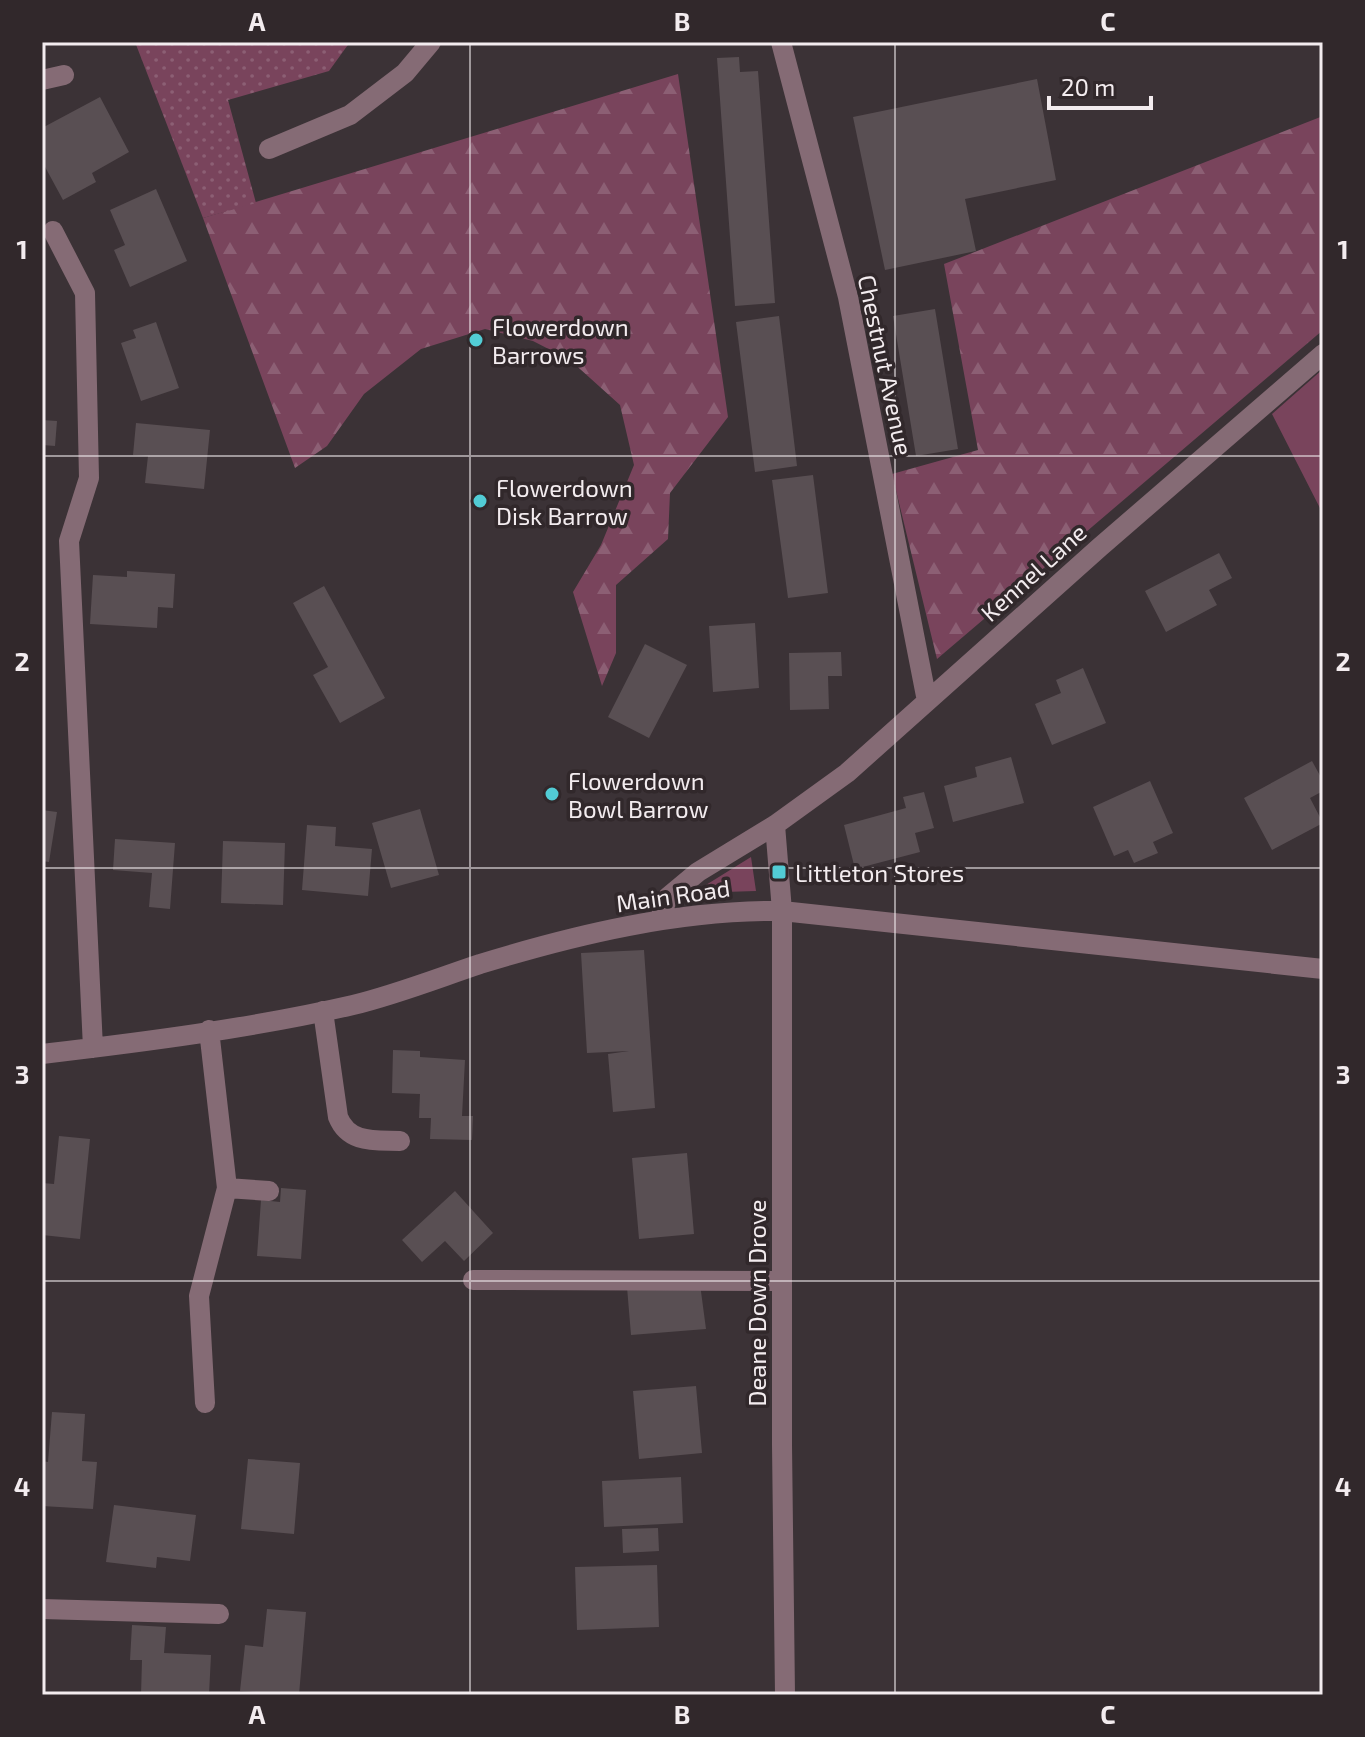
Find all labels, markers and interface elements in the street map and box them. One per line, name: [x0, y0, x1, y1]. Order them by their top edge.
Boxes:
text: A: [249, 5, 266, 36]
text: B: [674, 5, 690, 36]
text: C: [1100, 5, 1116, 36]
scale bar: [1049, 60, 1151, 110]
text: 20 m: [1061, 72, 1115, 101]
text: 1: [16, 233, 28, 264]
text: 1: [1337, 233, 1349, 264]
street label: Chestnut Avenue: [853, 272, 919, 458]
place label: Flowerdown Barrows: [492, 312, 629, 369]
marker: Flowerdown Barrows: [467, 331, 485, 349]
place label: Flowerdown Disk Barrow: [496, 473, 633, 530]
marker: Flowerdown Disk Barrow: [471, 492, 489, 510]
street label: Kennel Lane: [974, 517, 1092, 627]
text: 2: [14, 645, 30, 676]
text: 2: [1335, 645, 1351, 676]
place label: Flowerdown Bowl Barrow: [568, 766, 709, 823]
marker: Flowerdown Bowl Barrow: [543, 785, 561, 803]
place label: Littleton Stores: [795, 858, 964, 887]
marker: Littleton Stores: [770, 863, 788, 881]
street label: Main Road: [614, 873, 732, 917]
text: 3: [15, 1058, 29, 1089]
text: 3: [1336, 1058, 1350, 1089]
street label: Deane Down Drove: [742, 1200, 771, 1406]
text: 4: [14, 1470, 30, 1501]
text: 4: [1335, 1470, 1351, 1501]
text: A: [249, 1698, 266, 1729]
text: B: [674, 1698, 690, 1729]
text: C: [1100, 1698, 1116, 1729]

